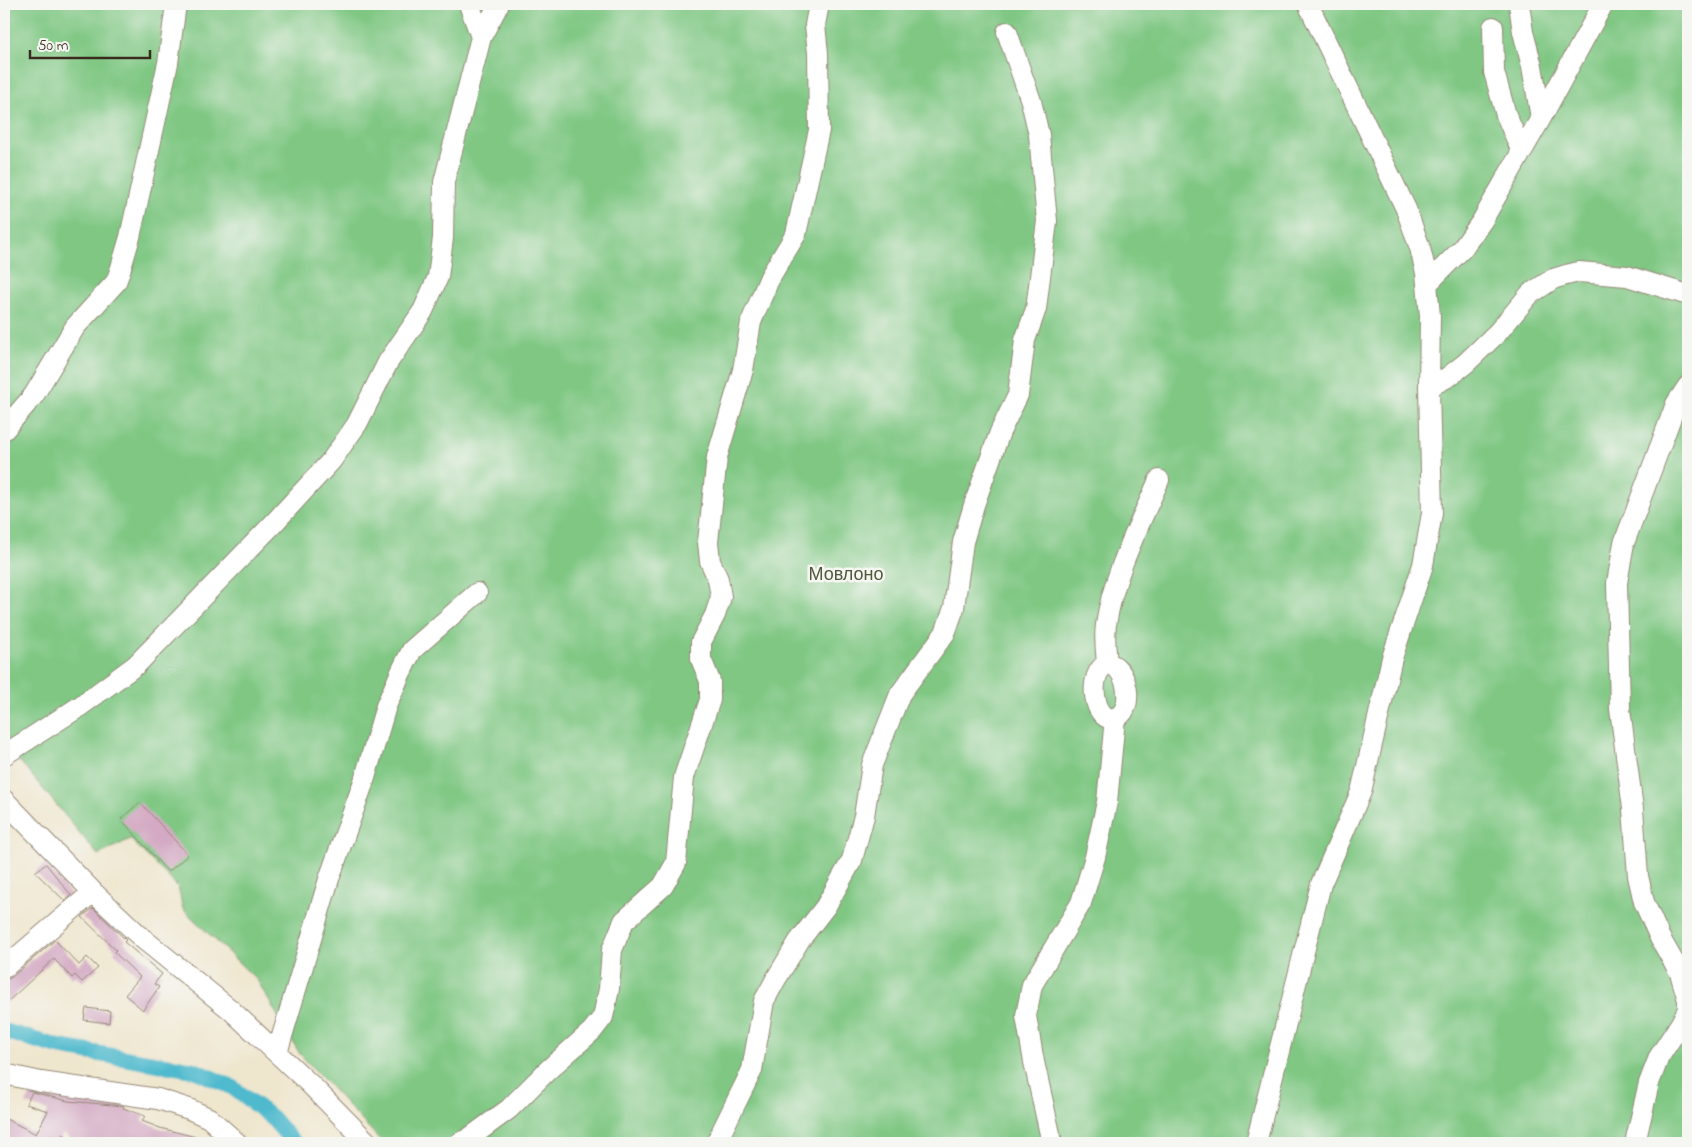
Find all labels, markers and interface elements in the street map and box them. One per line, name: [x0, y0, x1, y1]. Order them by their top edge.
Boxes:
scale bar: [30, 28, 150, 60]
text: 50 m: [38, 35, 69, 57]
park label: Мовлоно: [808, 563, 884, 589]

